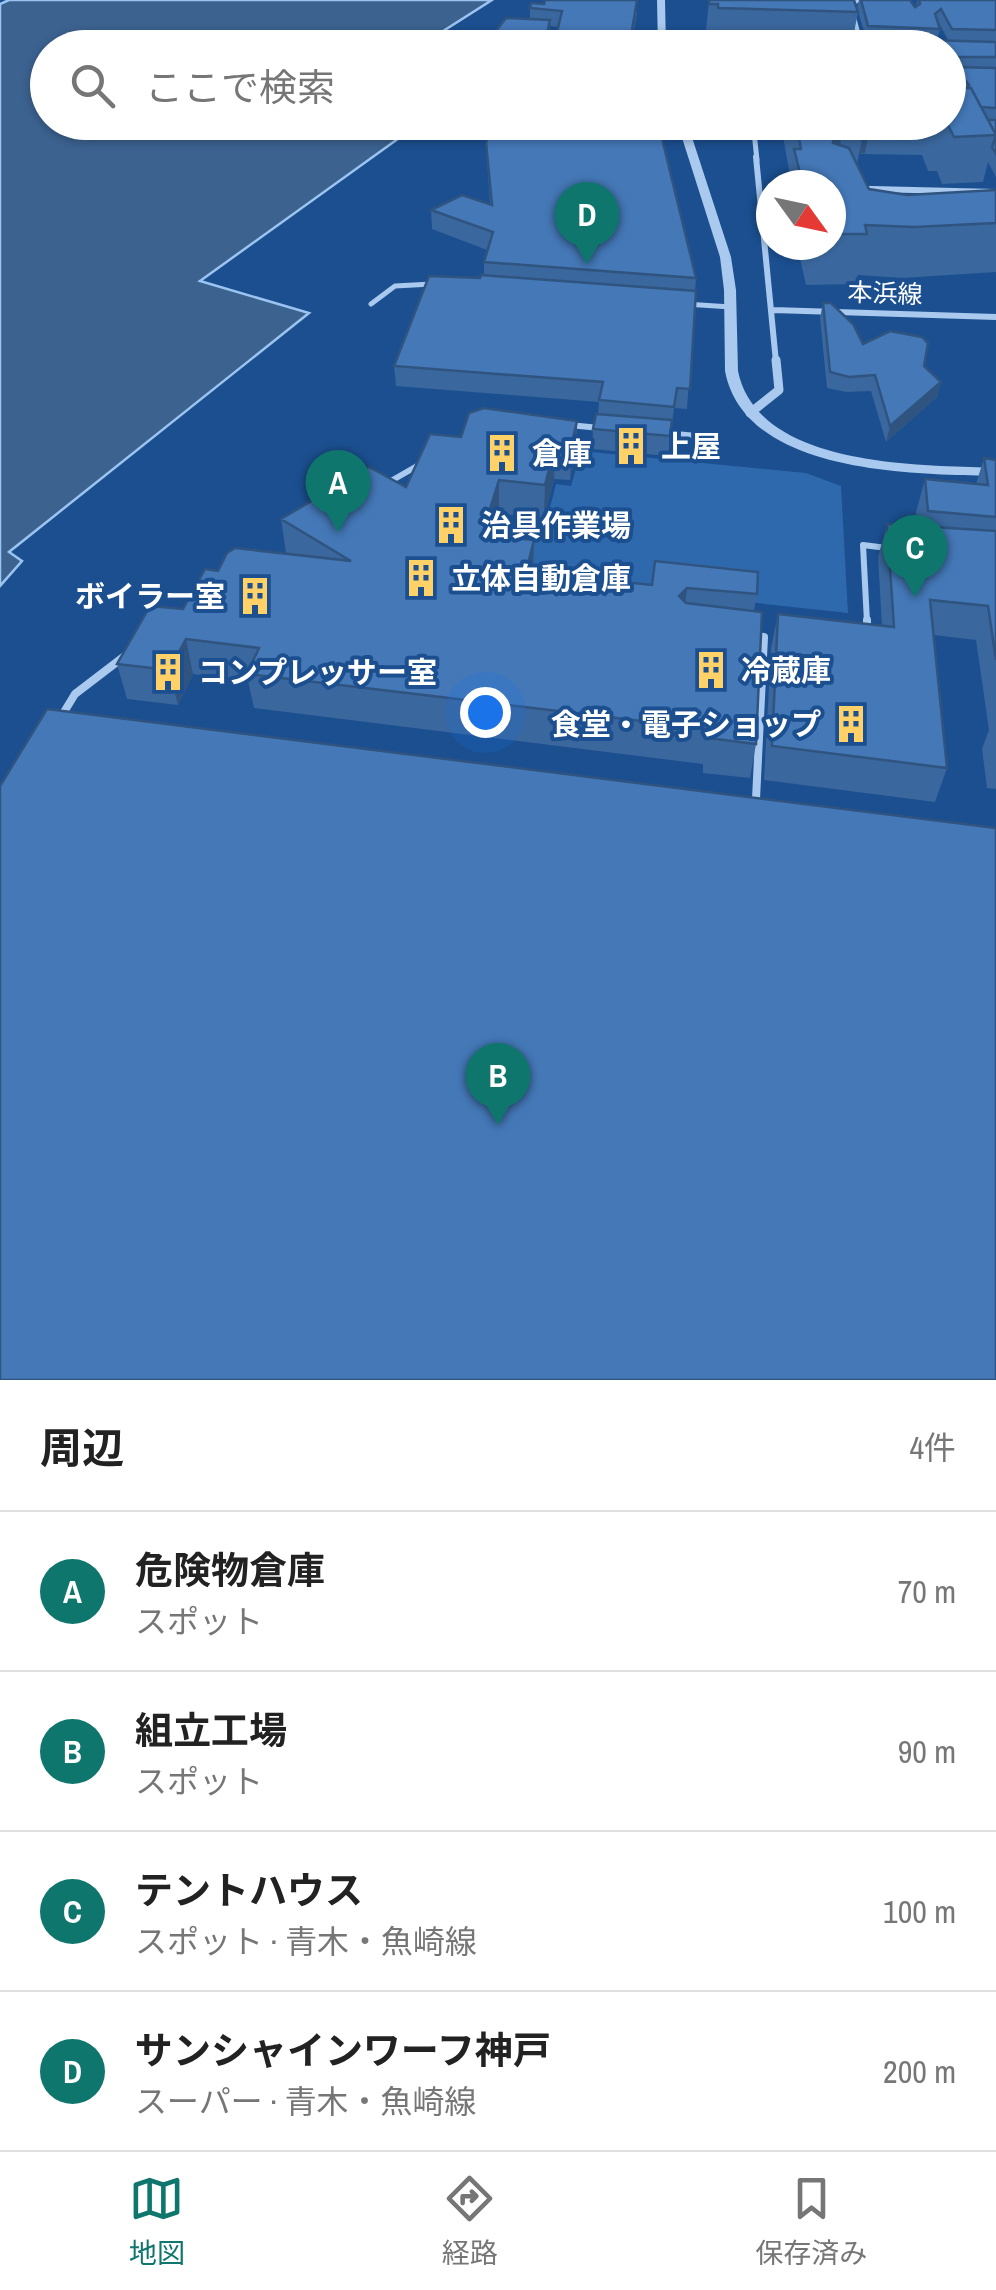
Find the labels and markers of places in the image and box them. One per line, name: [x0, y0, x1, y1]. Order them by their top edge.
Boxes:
pin: D: [554, 182, 620, 264]
building icon: 上屋: [610, 425, 652, 467]
place label: 上屋: [661, 426, 721, 466]
building icon: 倉庫: [481, 432, 523, 474]
place label: 倉庫: [532, 433, 592, 473]
pin: A: [306, 450, 370, 532]
building icon: 治具作業場: [430, 504, 472, 546]
place label: 治具作業場: [481, 505, 631, 545]
pin: C: [882, 514, 948, 597]
building icon: 立体自動倉庫: [400, 557, 442, 599]
place label: 立体自動倉庫: [451, 558, 631, 598]
building icon: ボイラー室: [234, 575, 276, 617]
place label: ボイラー室: [75, 576, 225, 616]
building icon: 冷蔵庫: [690, 649, 732, 691]
place label: 冷蔵庫: [741, 650, 831, 690]
building icon: コンプレッサー室: [147, 651, 189, 693]
place label: コンプレッサー室: [198, 652, 437, 692]
building icon: 食堂・電子ショップ: [830, 703, 872, 745]
place label: 食堂・電子ショップ: [551, 704, 821, 744]
pin: B: [466, 1042, 530, 1125]

